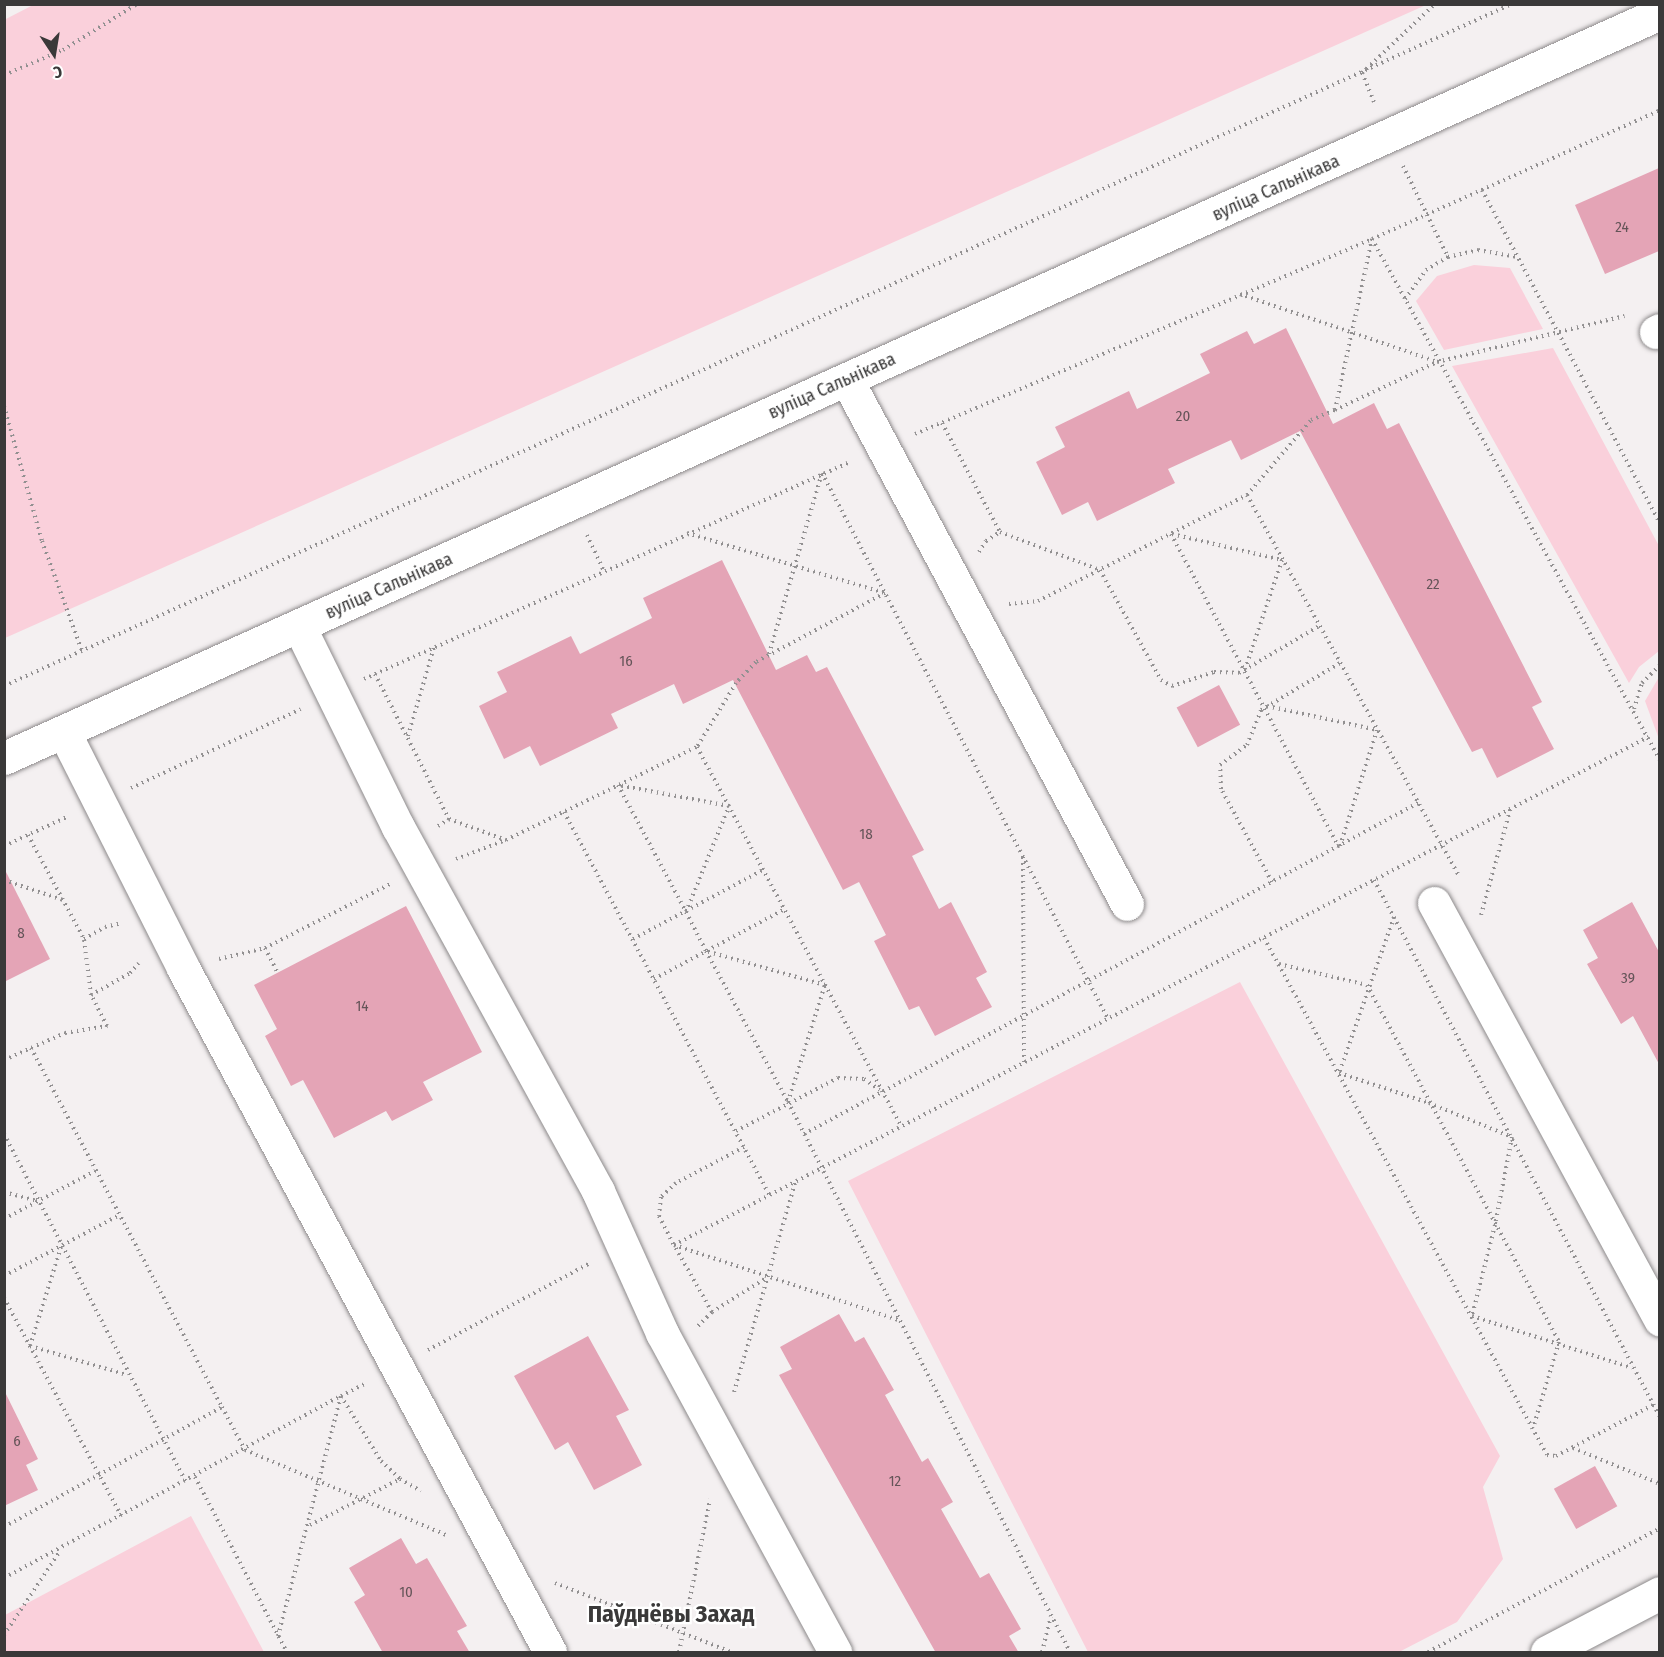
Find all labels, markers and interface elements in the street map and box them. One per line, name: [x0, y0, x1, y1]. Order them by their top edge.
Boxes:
north arrow: [24, 24, 84, 84]
text: С: [52, 62, 64, 82]
street label: вуліца Сальнікава: [1209, 150, 1343, 226]
house number: 24: [1615, 219, 1629, 237]
street label: вуліца Сальнікава: [765, 348, 899, 424]
house number: 20: [1176, 408, 1190, 426]
street label: вуліца Сальнікава: [322, 548, 456, 624]
house number: 22: [1426, 576, 1440, 594]
house number: 16: [619, 653, 633, 671]
house number: 18: [859, 826, 873, 844]
house number: 8: [17, 925, 25, 943]
house number: 39: [1621, 970, 1635, 988]
house number: 14: [355, 998, 369, 1016]
house number: 6: [13, 1433, 21, 1451]
house number: 12: [889, 1473, 901, 1491]
house number: 10: [399, 1584, 413, 1602]
district label: Паўднёвы Захад: [588, 1601, 754, 1629]

